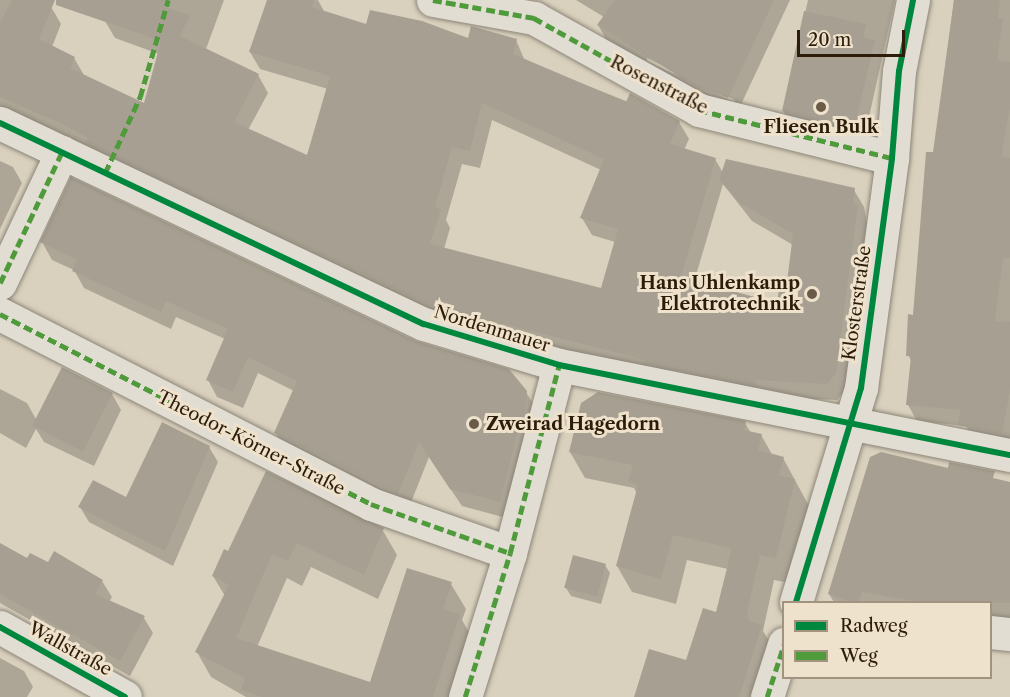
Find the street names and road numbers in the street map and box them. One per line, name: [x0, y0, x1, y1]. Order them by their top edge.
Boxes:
street label: Rosenstraße: [606, 51, 712, 119]
street label: Klosterstraße: [838, 244, 876, 362]
street label: Nordenmauer: [431, 301, 553, 357]
street label: Theodor-Körner-Straße: [153, 386, 349, 500]
street label: Wallstraße: [25, 617, 115, 681]

